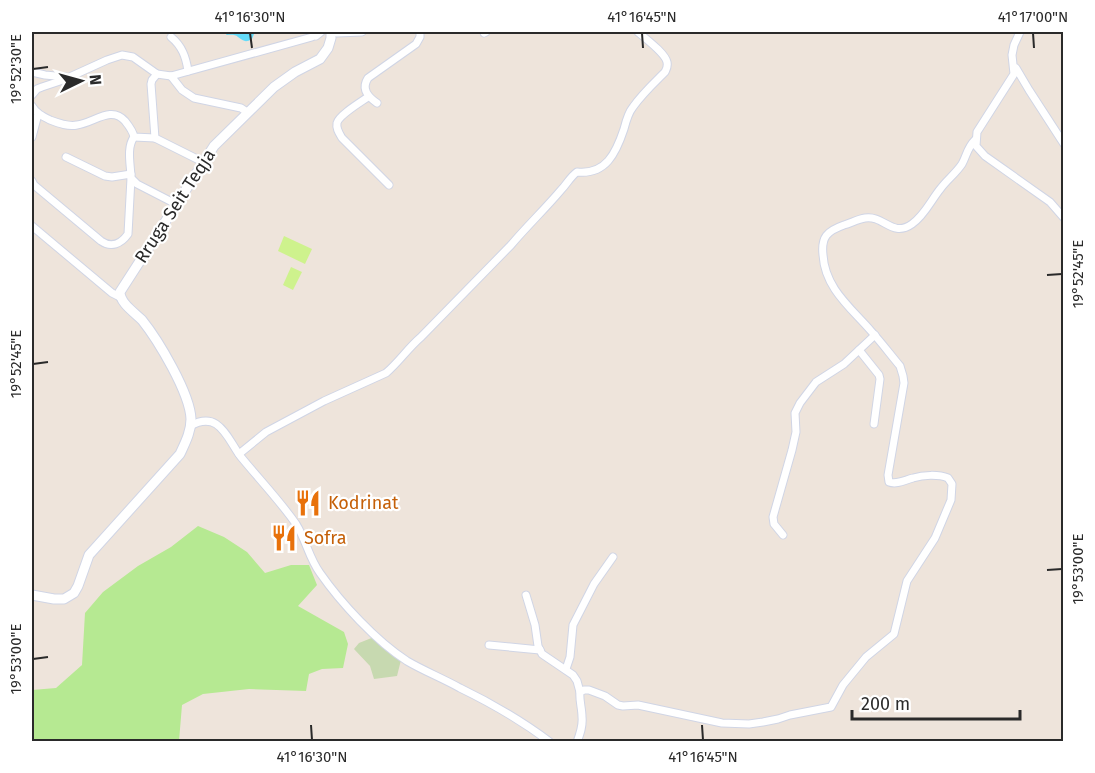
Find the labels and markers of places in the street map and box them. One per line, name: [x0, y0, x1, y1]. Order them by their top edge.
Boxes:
restaurant icon: Kodrinat: [293, 488, 323, 518]
place label: Kodrinat: [328, 492, 399, 514]
restaurant icon: Sofra: [269, 523, 299, 553]
place label: Sofra: [304, 527, 346, 549]

